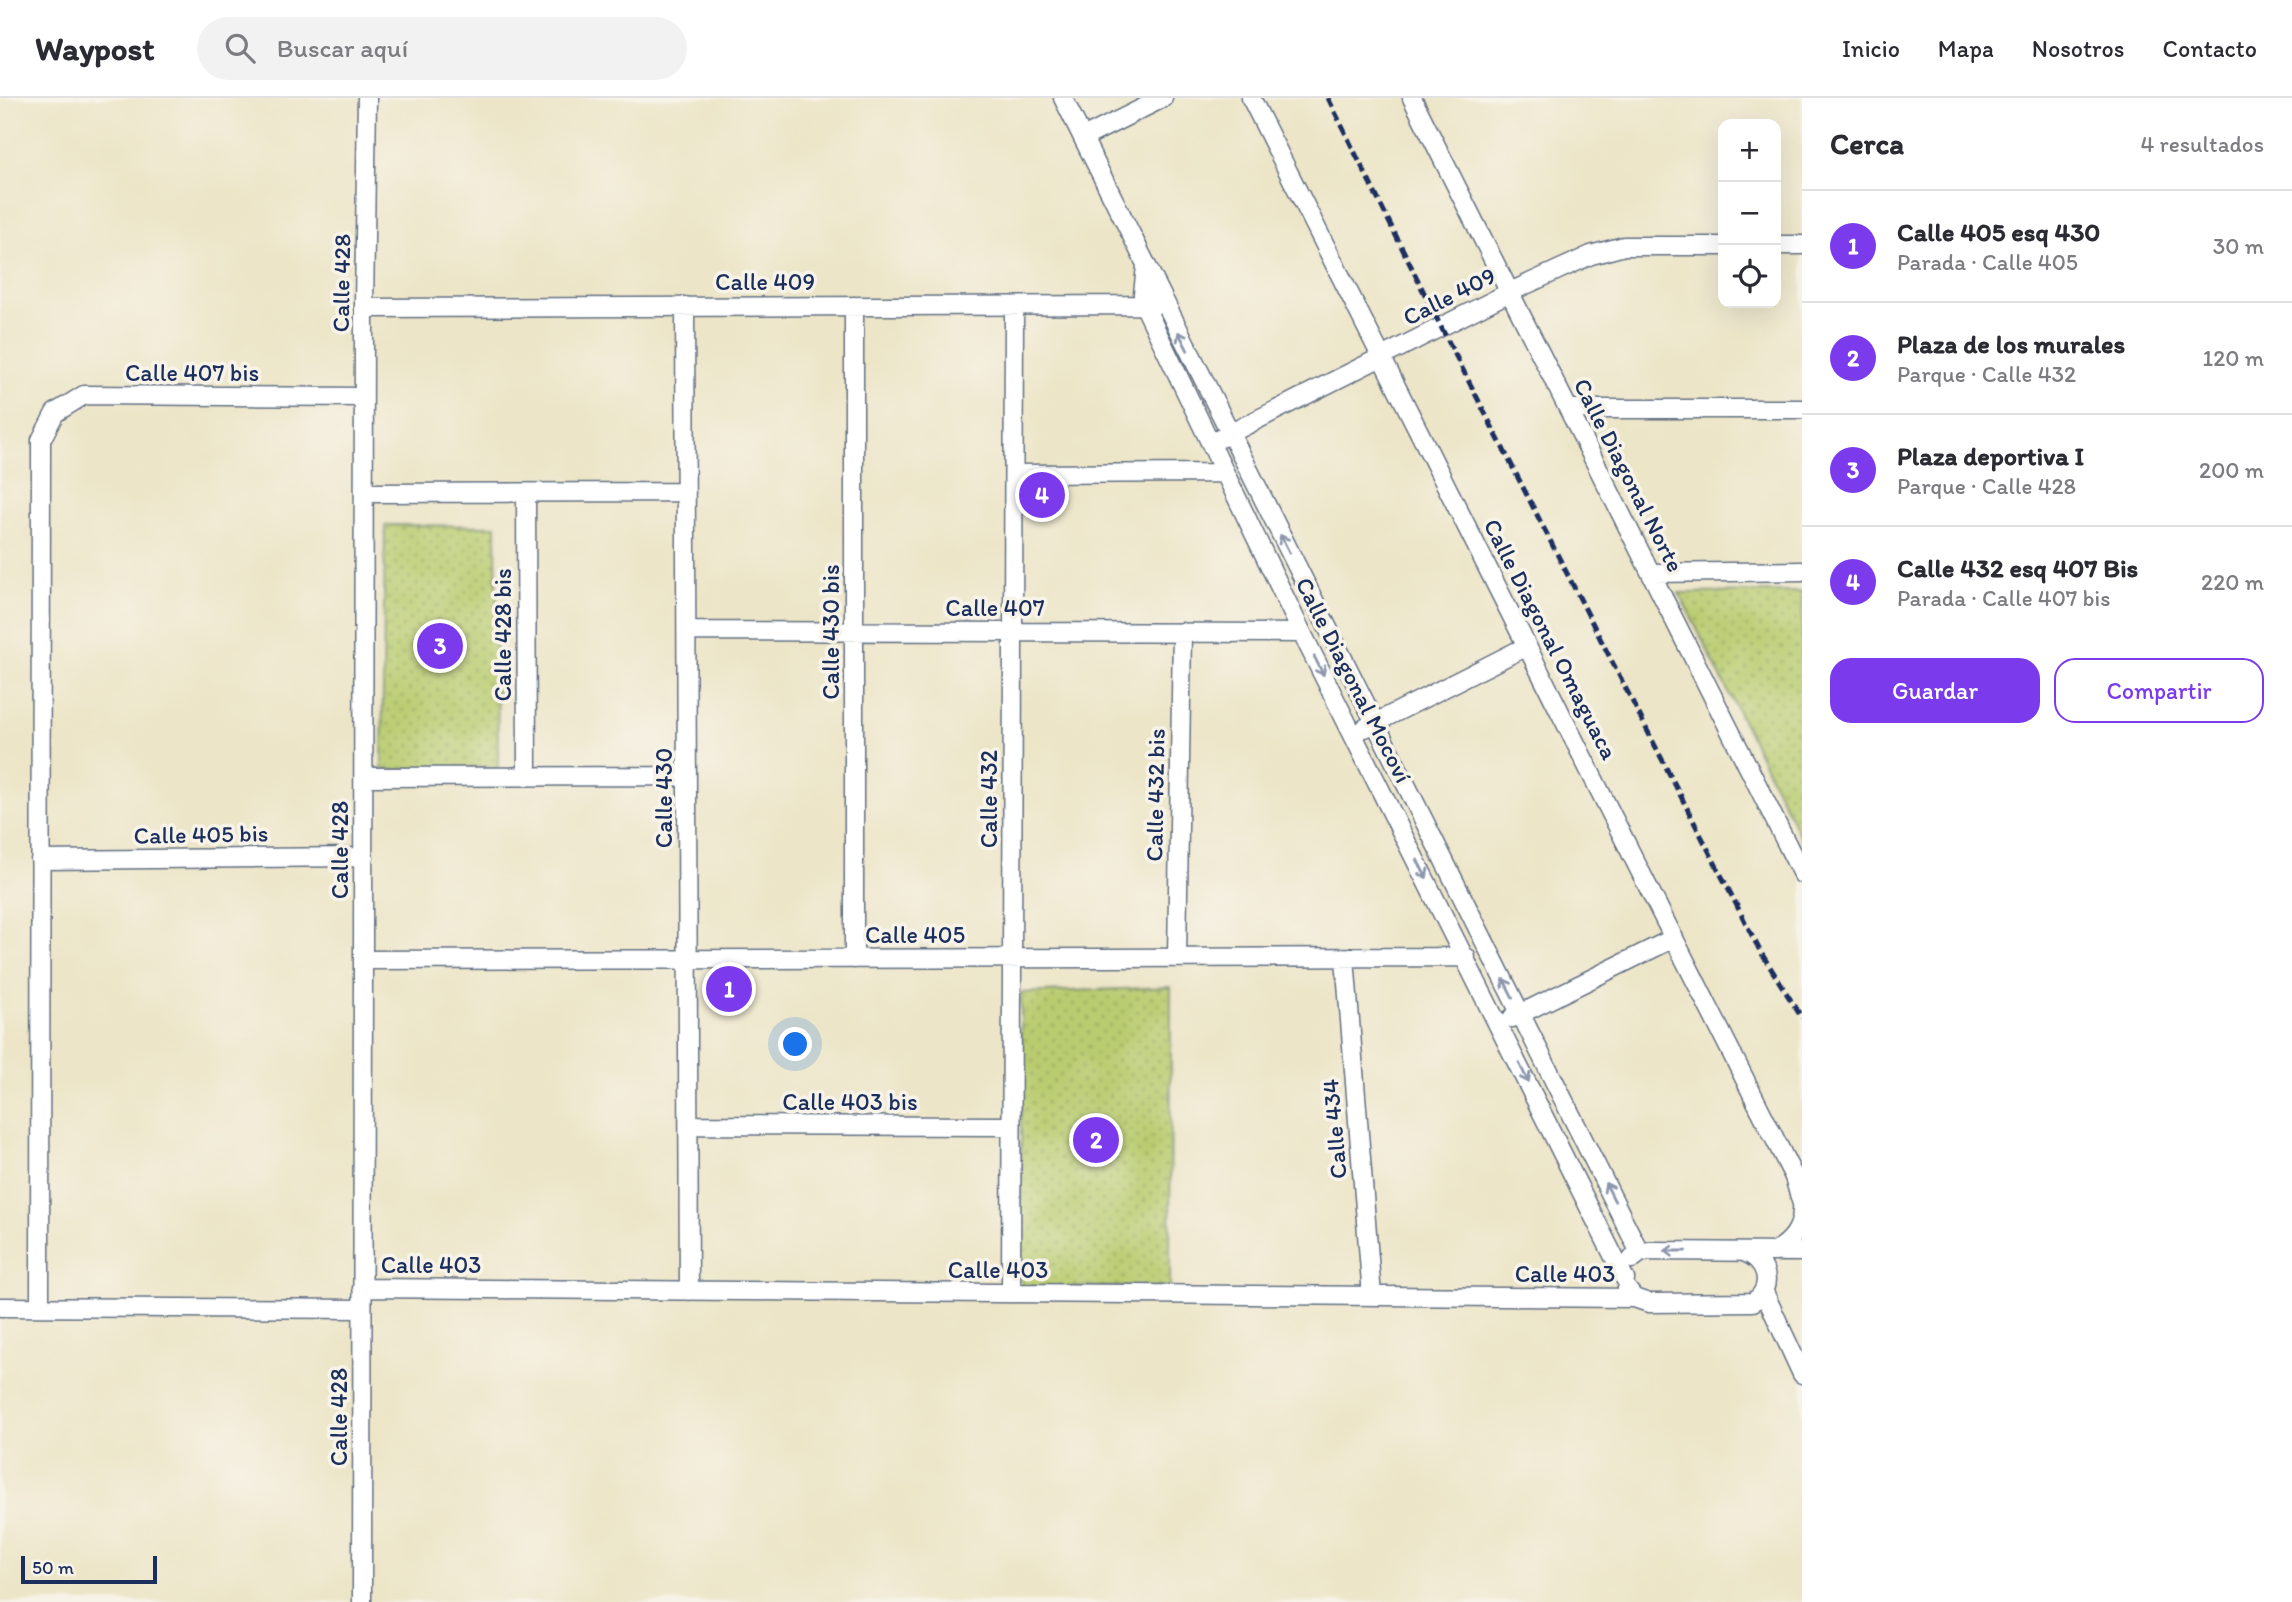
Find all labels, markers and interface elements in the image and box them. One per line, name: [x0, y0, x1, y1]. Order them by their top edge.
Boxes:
search box: [197, 17, 687, 80]
text: Waypost: [35, 29, 155, 68]
icon: search: [221, 29, 259, 67]
text: Buscar aquí: [277, 32, 408, 64]
text: Inicio: [1842, 34, 1900, 63]
text: Mapa: [1938, 34, 1994, 63]
text: Nosotros: [2032, 34, 2124, 63]
text: Contacto: [2162, 34, 2257, 63]
map controls: [1718, 119, 1781, 308]
button: +: [1718, 119, 1781, 182]
text: Cerca: [1830, 125, 1904, 162]
text: 4 resultados: [2141, 130, 2264, 158]
button: −: [1718, 182, 1781, 245]
text: Calle 405 esq 430: [1897, 216, 2100, 248]
text: 1: [1848, 232, 1858, 260]
text: 30 m: [2213, 232, 2264, 260]
street label: Calle 428: [326, 233, 356, 333]
button: locate: [1718, 245, 1781, 308]
text: Parada · Calle 405: [1897, 248, 2078, 276]
street label: Calle 409: [1398, 260, 1500, 332]
street label: Calle 409: [715, 267, 815, 296]
text: Plaza de los murales: [1897, 328, 2125, 360]
one-way arrow: [1176, 331, 1190, 352]
text: 2: [1847, 344, 1859, 372]
text: 120 m: [2203, 344, 2264, 372]
street label: Calle 407 bis: [125, 358, 259, 387]
text: Parque · Calle 432: [1897, 360, 2076, 388]
street label: Calle Diagonal Norte: [1568, 373, 1690, 577]
text: Plaza deportiva I: [1897, 440, 2084, 472]
text: 3: [1847, 456, 1859, 484]
text: 200 m: [2199, 456, 2264, 484]
pin: 4: [1019, 469, 1065, 521]
text: Parque · Calle 428: [1897, 472, 2076, 500]
street label: Calle Diagonal Omaguaca: [1478, 514, 1625, 765]
one-way arrow: [1278, 534, 1292, 555]
text: Calle 432 esq 407 Bis: [1897, 552, 2138, 584]
street label: Calle 430 bis: [816, 564, 845, 700]
street label: Calle 428 bis: [488, 568, 517, 702]
text: 4: [1846, 568, 1860, 596]
text: 220 m: [2201, 568, 2264, 596]
street label: Calle Diagonal Mocoví: [1290, 572, 1418, 788]
text: Parada · Calle 407 bis: [1897, 584, 2111, 612]
street label: Calle 407: [945, 593, 1045, 622]
pin: 3: [417, 620, 463, 672]
one-way arrow: [1313, 656, 1327, 676]
button: Guardar: [1830, 658, 2040, 723]
button: Compartir: [2054, 658, 2264, 723]
street label: Calle 432 bis: [1139, 728, 1171, 862]
street label: Calle 430: [649, 748, 678, 848]
street label: Calle 432: [974, 749, 1003, 848]
street label: Calle 428: [325, 801, 354, 899]
street label: Calle 405 bis: [133, 818, 269, 850]
one-way arrow: [1416, 859, 1430, 879]
street label: Calle 405: [865, 920, 965, 949]
pin: 1: [706, 963, 752, 1015]
one-way arrow: [1500, 979, 1514, 999]
your location: [778, 1027, 812, 1061]
one-way arrow: [1517, 1062, 1531, 1083]
street label: Calle 434: [1315, 1078, 1353, 1180]
street label: Calle 403 bis: [782, 1087, 918, 1116]
pin: 2: [1073, 1114, 1119, 1166]
one-way arrow: [1602, 1182, 1616, 1203]
one-way arrow: [1664, 1244, 1687, 1258]
street label: Calle 403: [381, 1250, 481, 1279]
street label: Calle 403: [948, 1255, 1048, 1284]
street label: Calle 403: [1515, 1259, 1615, 1288]
street label: Calle 428: [324, 1368, 353, 1466]
scale bar: [21, 1553, 158, 1585]
text: 50 m: [32, 1556, 74, 1579]

